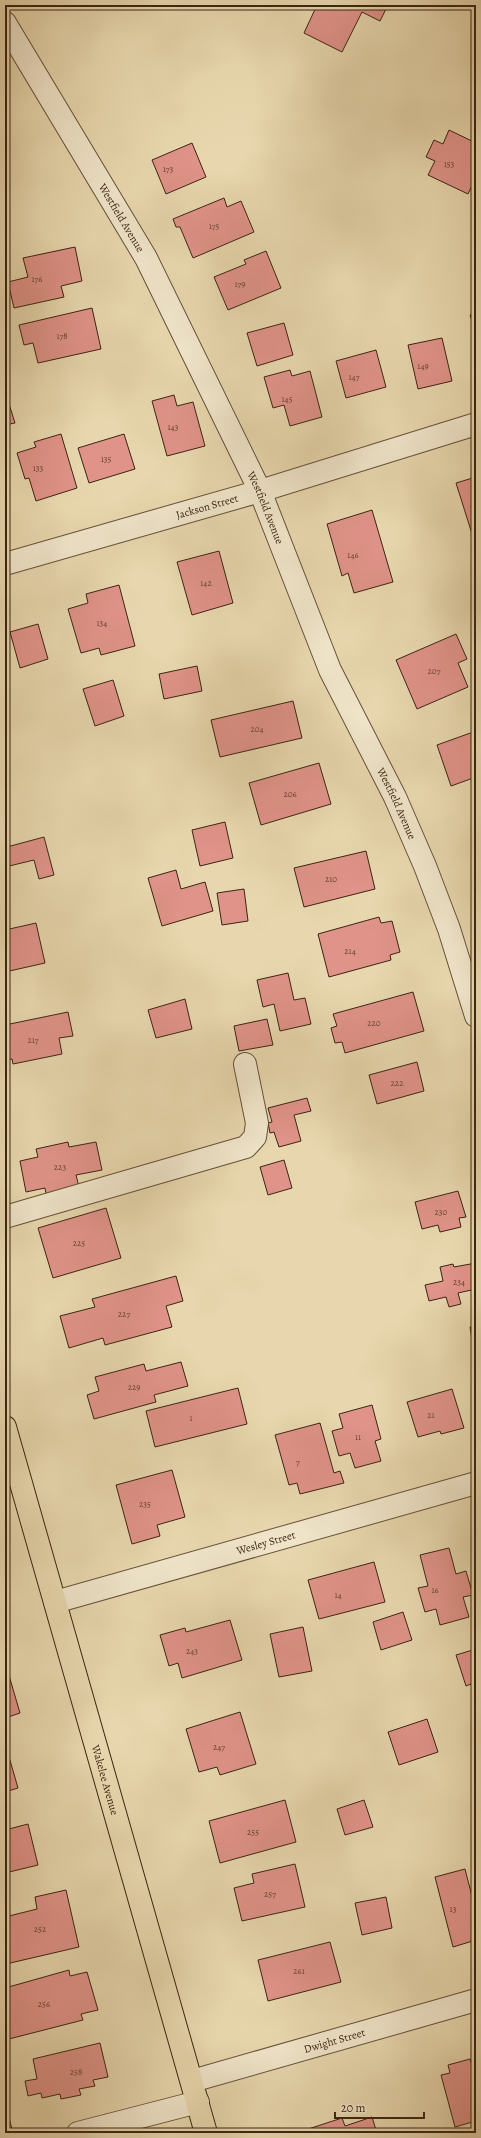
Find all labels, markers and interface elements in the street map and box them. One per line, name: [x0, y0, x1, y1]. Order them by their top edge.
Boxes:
house number: 153: [444, 158, 455, 170]
house number: 173: [163, 163, 174, 175]
street label: Westfield Avenue: [95, 180, 148, 255]
house number: 175: [209, 220, 219, 232]
house number: 176: [31, 273, 43, 285]
house number: 179: [235, 278, 245, 290]
house number: 178: [56, 330, 68, 342]
house number: 149: [417, 360, 429, 372]
house number: 147: [349, 371, 360, 383]
house number: 145: [281, 393, 293, 405]
house number: 143: [168, 421, 179, 433]
house number: 135: [101, 453, 111, 465]
house number: 133: [33, 462, 44, 474]
street label: Westfield Avenue: [244, 468, 288, 546]
street label: Jackson Street: [174, 490, 240, 522]
house number: 146: [347, 549, 359, 561]
house number: 142: [200, 577, 212, 589]
house number: 134: [97, 617, 107, 629]
house number: 207: [428, 665, 441, 677]
house number: 204: [250, 723, 264, 735]
street label: Westfield Avenue: [373, 764, 420, 842]
house number: 206: [283, 788, 297, 800]
house number: 210: [325, 873, 337, 885]
house number: 214: [344, 945, 356, 957]
house number: 220: [367, 1017, 381, 1029]
house number: 217: [27, 1034, 39, 1046]
house number: 222: [391, 1077, 404, 1089]
house number: 223: [54, 1161, 66, 1173]
house number: 230: [435, 1206, 448, 1218]
house number: 225: [73, 1237, 85, 1249]
house number: 234: [453, 1276, 465, 1288]
house number: 227: [118, 1308, 130, 1320]
house number: 229: [128, 1381, 140, 1393]
house number: 21: [427, 1409, 435, 1421]
house number: 1: [189, 1412, 193, 1424]
house number: 11: [355, 1431, 361, 1443]
house number: 7: [296, 1456, 300, 1468]
house number: 235: [139, 1498, 151, 1510]
street label: Wesley Street: [234, 1527, 297, 1558]
house number: 16: [431, 1584, 439, 1596]
house number: 14: [334, 1589, 342, 1601]
house number: 243: [186, 1645, 198, 1657]
house number: 247: [213, 1741, 225, 1753]
street label: Wakelee Avenue: [88, 1742, 123, 1817]
house number: 255: [247, 1826, 259, 1838]
house number: 257: [264, 1888, 276, 1900]
house number: 13: [450, 1903, 457, 1915]
house number: 252: [34, 1923, 47, 1935]
house number: 261: [293, 1965, 305, 1977]
house number: 256: [38, 1998, 50, 2010]
street label: Dwight Street: [302, 2024, 367, 2056]
house number: 258: [70, 2066, 82, 2078]
scale bar: [335, 2094, 424, 2120]
text: 20 m: [341, 2100, 365, 2116]

